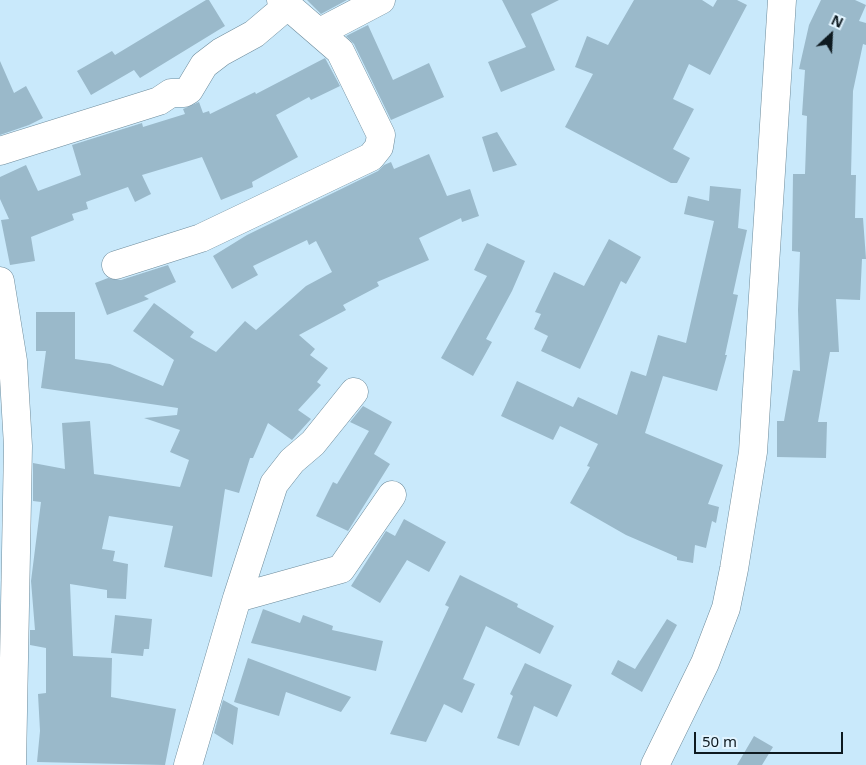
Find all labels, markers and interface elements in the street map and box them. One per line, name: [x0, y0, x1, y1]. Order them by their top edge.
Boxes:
north arrow: [806, 10, 856, 60]
text: N: [828, 10, 847, 32]
scale bar: [696, 722, 845, 754]
text: 50 m: [702, 731, 737, 751]

